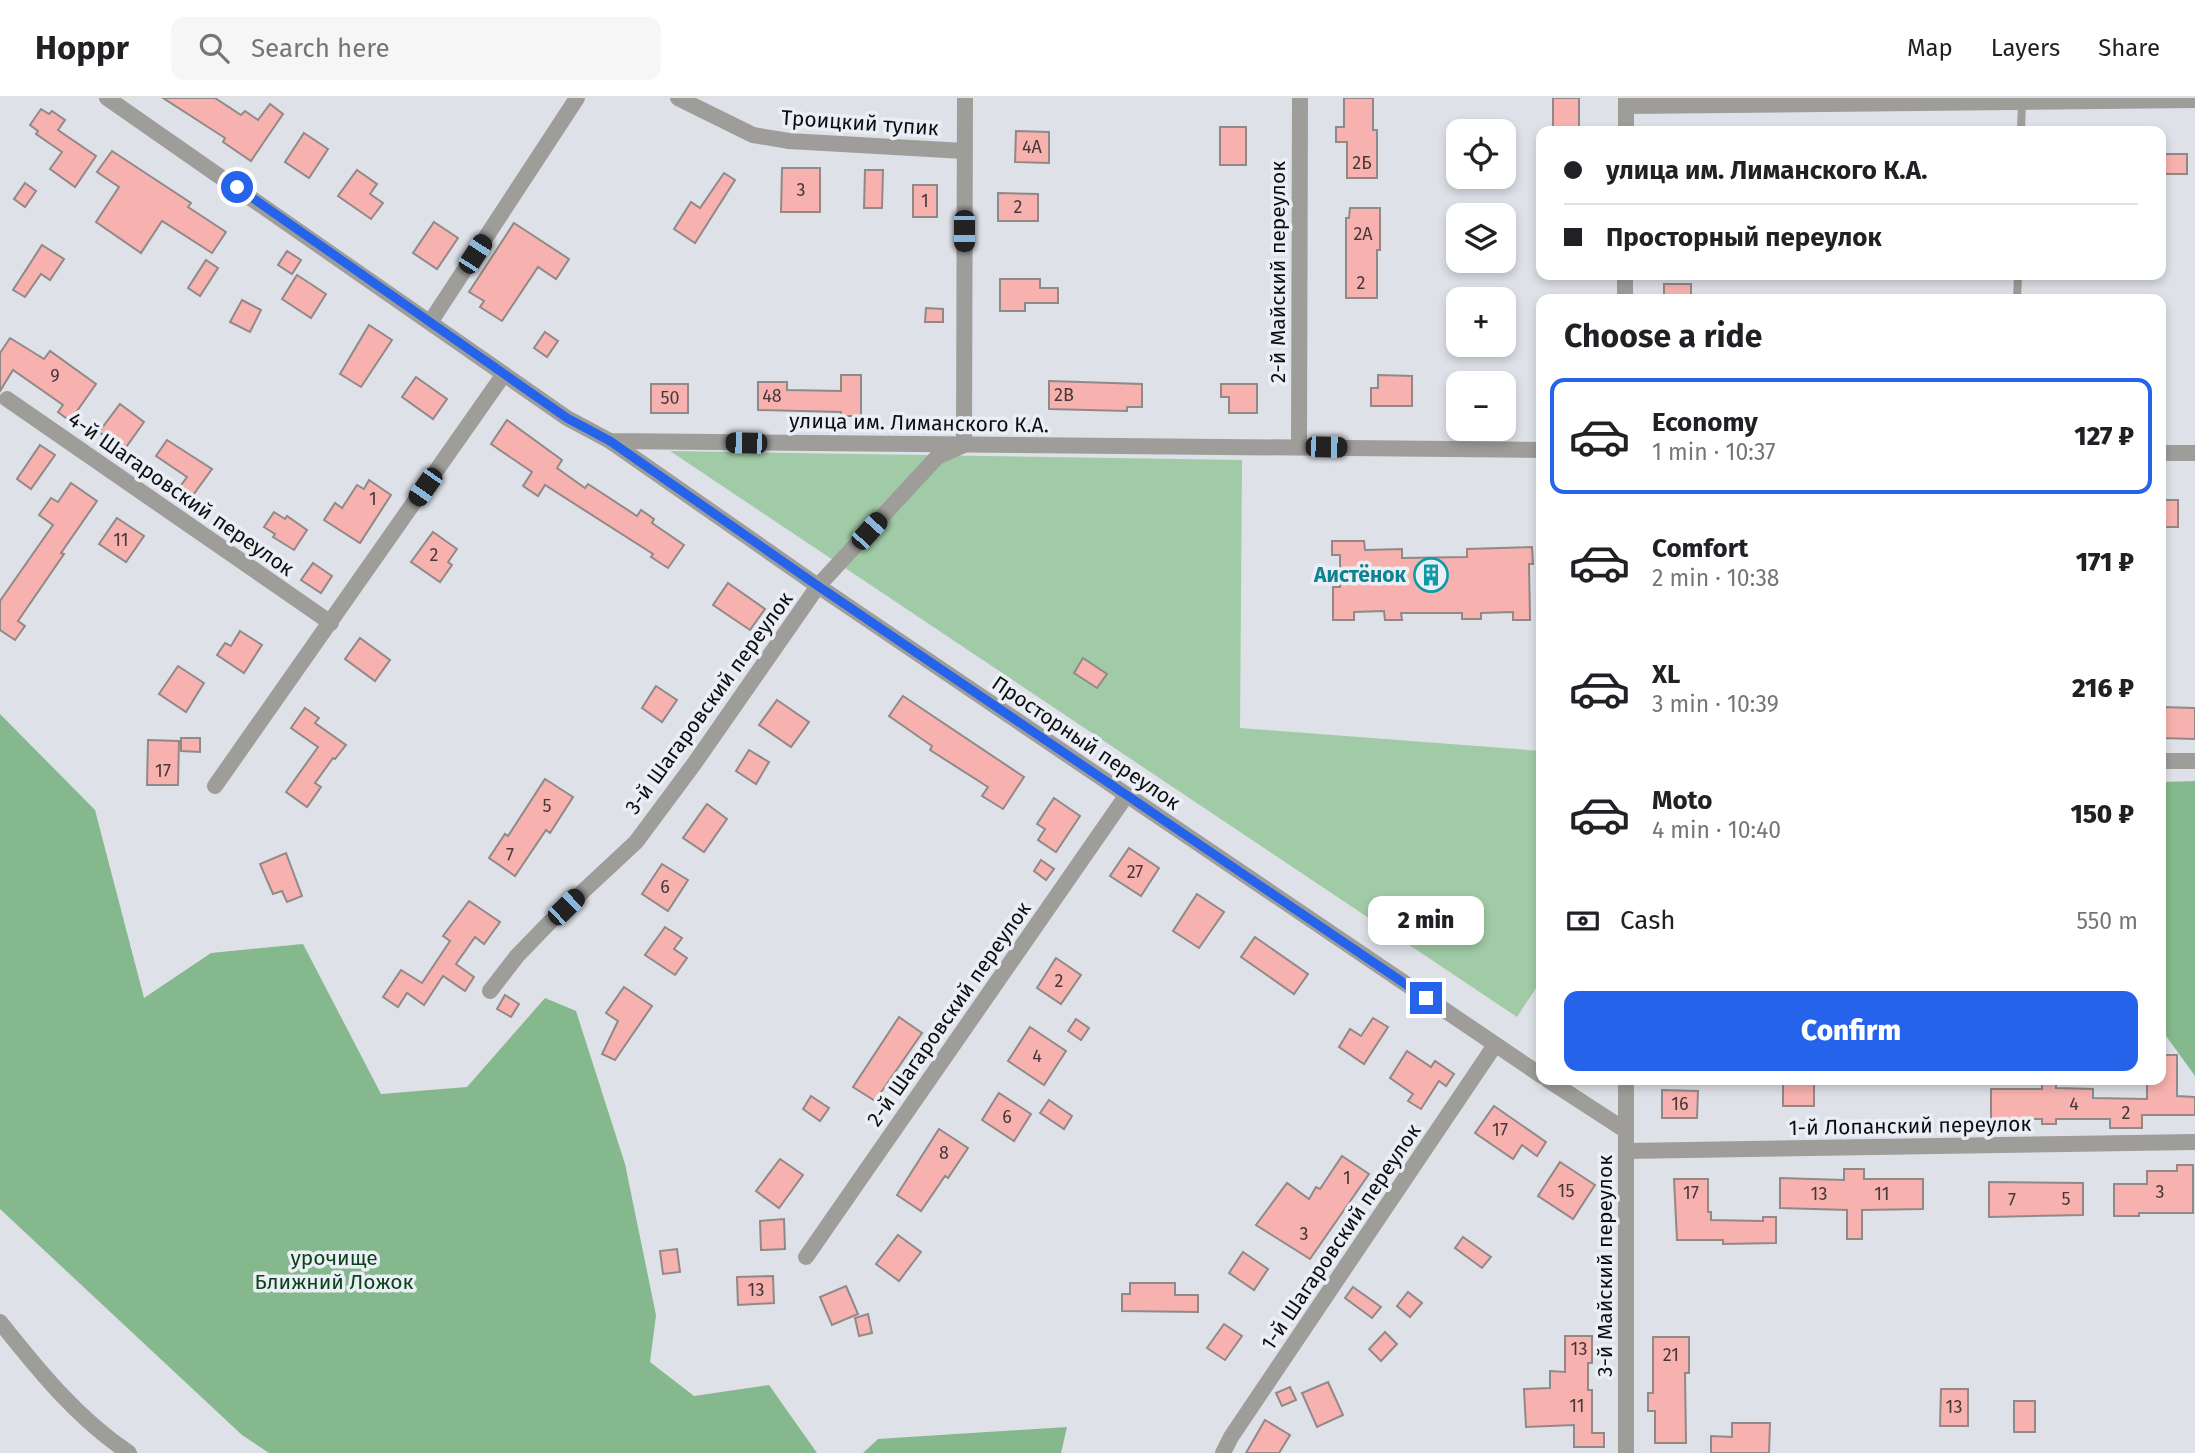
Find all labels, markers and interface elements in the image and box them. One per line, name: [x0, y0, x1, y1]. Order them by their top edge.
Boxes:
search box: [171, 17, 661, 80]
text: Hoppr: [35, 28, 129, 68]
icon: search: [195, 29, 233, 67]
text: Search here: [251, 33, 390, 64]
text: Map: [1907, 34, 1953, 62]
text: Layers: [1991, 34, 2060, 62]
text: Share: [2098, 34, 2160, 62]
street label: Троицкий тупик: [780, 105, 940, 141]
map controls: [1446, 119, 1516, 441]
button: locate: [1446, 119, 1516, 189]
house number: 4А: [1022, 136, 1043, 158]
house number: 2Б: [1352, 152, 1372, 174]
text: улица им. Лиманского К.А.: [1606, 155, 1928, 186]
street label: 2-й Майский переулок: [1265, 161, 1291, 383]
route start: [221, 171, 253, 203]
house number: 3: [797, 179, 805, 201]
house number: 1: [921, 190, 929, 212]
house number: 2: [1014, 196, 1023, 218]
button: layers: [1446, 203, 1516, 273]
car: [954, 210, 975, 252]
text: Просторный переулок: [1606, 222, 1882, 253]
house number: 2А: [1353, 223, 1373, 245]
car: [455, 231, 496, 277]
house number: 2: [1357, 272, 1366, 294]
button: +: [1446, 287, 1516, 357]
text: Choose a ride: [1564, 317, 1762, 355]
house number: 9: [50, 365, 60, 387]
button: −: [1446, 371, 1516, 441]
house number: 2В: [1054, 384, 1074, 406]
house number: 48: [762, 385, 782, 407]
house number: 50: [660, 387, 680, 409]
icon: car: [1568, 405, 1631, 468]
street label: 4-й Шагаровский переулок: [63, 406, 299, 582]
text: Economy: [1652, 407, 1758, 438]
street label: улица им. Лиманского К.А.: [789, 408, 1049, 438]
text: 127 ₽: [2074, 421, 2134, 452]
car: [725, 432, 768, 454]
car: [1305, 436, 1348, 458]
text: 1 min · 10:37: [1652, 438, 1776, 466]
car: [405, 464, 446, 510]
house number: 1: [369, 488, 377, 510]
car: [848, 508, 891, 554]
house number: 11: [113, 529, 129, 551]
icon: car: [1568, 531, 1631, 594]
text: Comfort: [1652, 533, 1748, 564]
house number: 2: [430, 544, 439, 566]
text: 171 ₽: [2076, 547, 2134, 578]
building icon: Аистёнок: [1412, 556, 1450, 594]
place label: Аистёнок: [1313, 562, 1406, 588]
text: 2 min · 10:38: [1652, 564, 1780, 592]
street label: 3-й Шагаровский переулок: [619, 587, 799, 819]
icon: car: [1568, 657, 1631, 720]
text: XL: [1652, 659, 1680, 690]
street label: Просторный переулок: [987, 670, 1185, 816]
text: 216 ₽: [2072, 673, 2134, 704]
text: 3 min · 10:39: [1652, 690, 1779, 718]
house number: 17: [155, 760, 171, 782]
icon: car: [1568, 783, 1631, 846]
text: Moto: [1652, 785, 1712, 816]
house number: 5: [542, 795, 552, 817]
text: 150 ₽: [2070, 799, 2134, 830]
text: 4 min · 10:40: [1652, 816, 1781, 844]
house number: 7: [506, 844, 514, 866]
house number: 27: [1127, 861, 1143, 883]
house number: 6: [660, 876, 670, 898]
car: [544, 885, 589, 929]
street label: 2-й Шагаровский переулок: [861, 896, 1037, 1132]
callout: 2 min: [1368, 897, 1484, 946]
icon: cash: [1564, 902, 1602, 940]
text: Cash: [1620, 905, 1676, 936]
text: 2 min: [1398, 906, 1454, 934]
text: 550 m: [2076, 907, 2138, 935]
house number: 2: [1055, 970, 1064, 992]
route end: [1410, 982, 1442, 1014]
button: Confirm: [1564, 991, 2138, 1071]
house number: 4: [1032, 1045, 1042, 1067]
house number: 16: [1671, 1093, 1689, 1115]
house number: 4: [2069, 1093, 2079, 1115]
house number: 2: [2122, 1102, 2131, 1124]
house number: 6: [1002, 1106, 1012, 1128]
street label: 1-й Лопанский переулок: [1788, 1111, 2032, 1141]
street label: 1-й Шагаровский переулок: [1255, 1119, 1427, 1355]
house number: 17: [1492, 1119, 1508, 1141]
house number: 8: [939, 1142, 949, 1164]
street label: 3-й Майский переулок: [1592, 1155, 1618, 1377]
house number: 1: [1343, 1167, 1351, 1189]
house number: 15: [1558, 1180, 1574, 1202]
house number: 3: [2156, 1181, 2164, 1203]
house number: 17: [1683, 1182, 1699, 1204]
house number: 13: [1811, 1183, 1827, 1205]
house number: 11: [1874, 1183, 1890, 1205]
house number: 5: [2061, 1188, 2071, 1210]
house number: 7: [2008, 1189, 2016, 1211]
house number: 3: [1300, 1223, 1308, 1245]
park label: урочище Ближний Ложок: [254, 1245, 414, 1295]
house number: 13: [748, 1279, 764, 1301]
house number: 13: [1571, 1338, 1587, 1360]
house number: 21: [1663, 1344, 1679, 1366]
house number: 11: [1569, 1395, 1585, 1417]
house number: 13: [1946, 1396, 1962, 1418]

